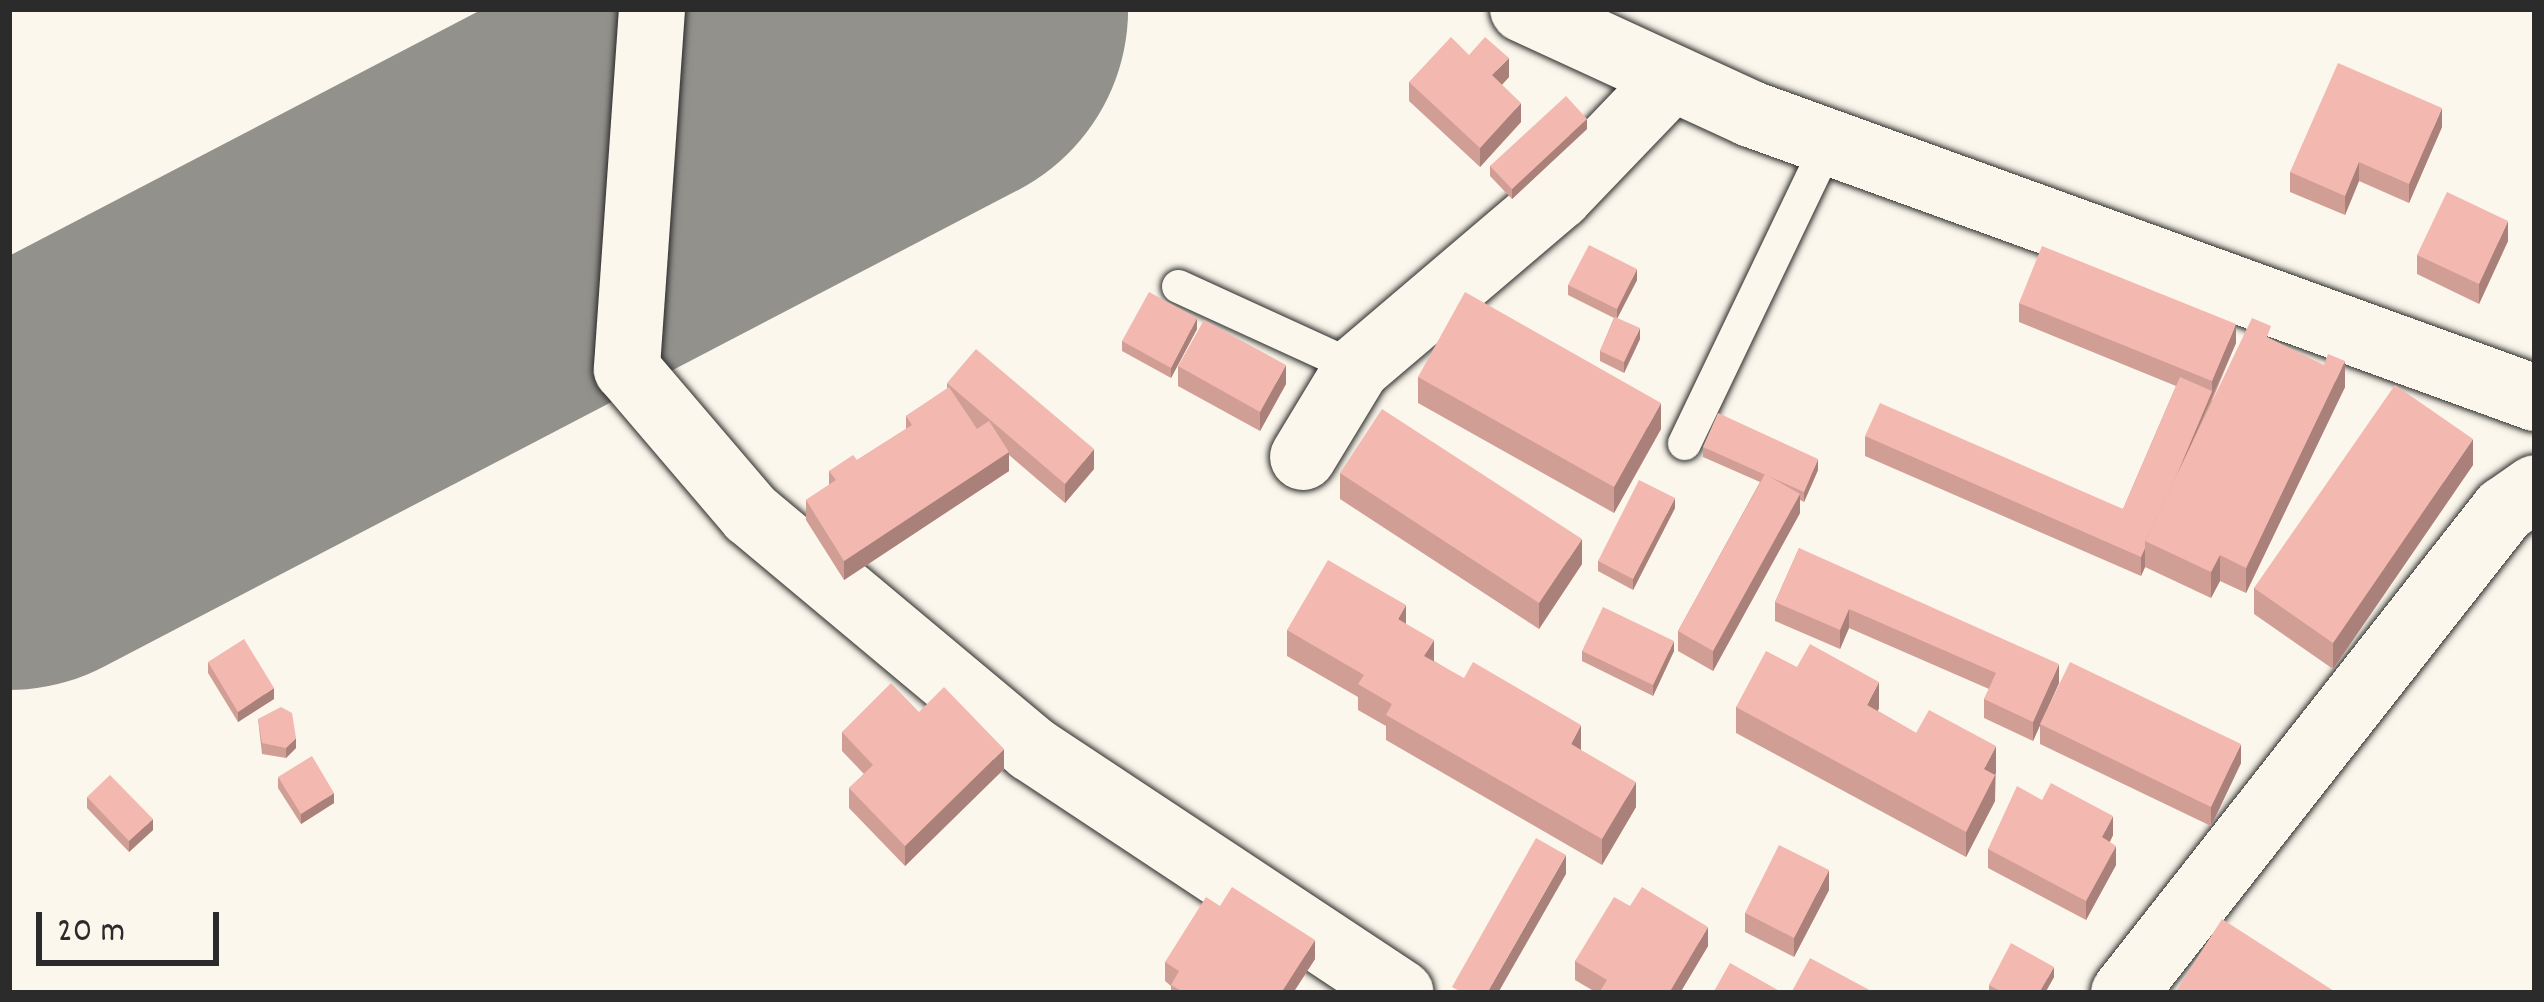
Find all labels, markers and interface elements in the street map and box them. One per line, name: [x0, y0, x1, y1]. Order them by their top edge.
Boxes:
scale bar: [42, 888, 225, 962]
text: 20 m: [57, 907, 125, 959]

